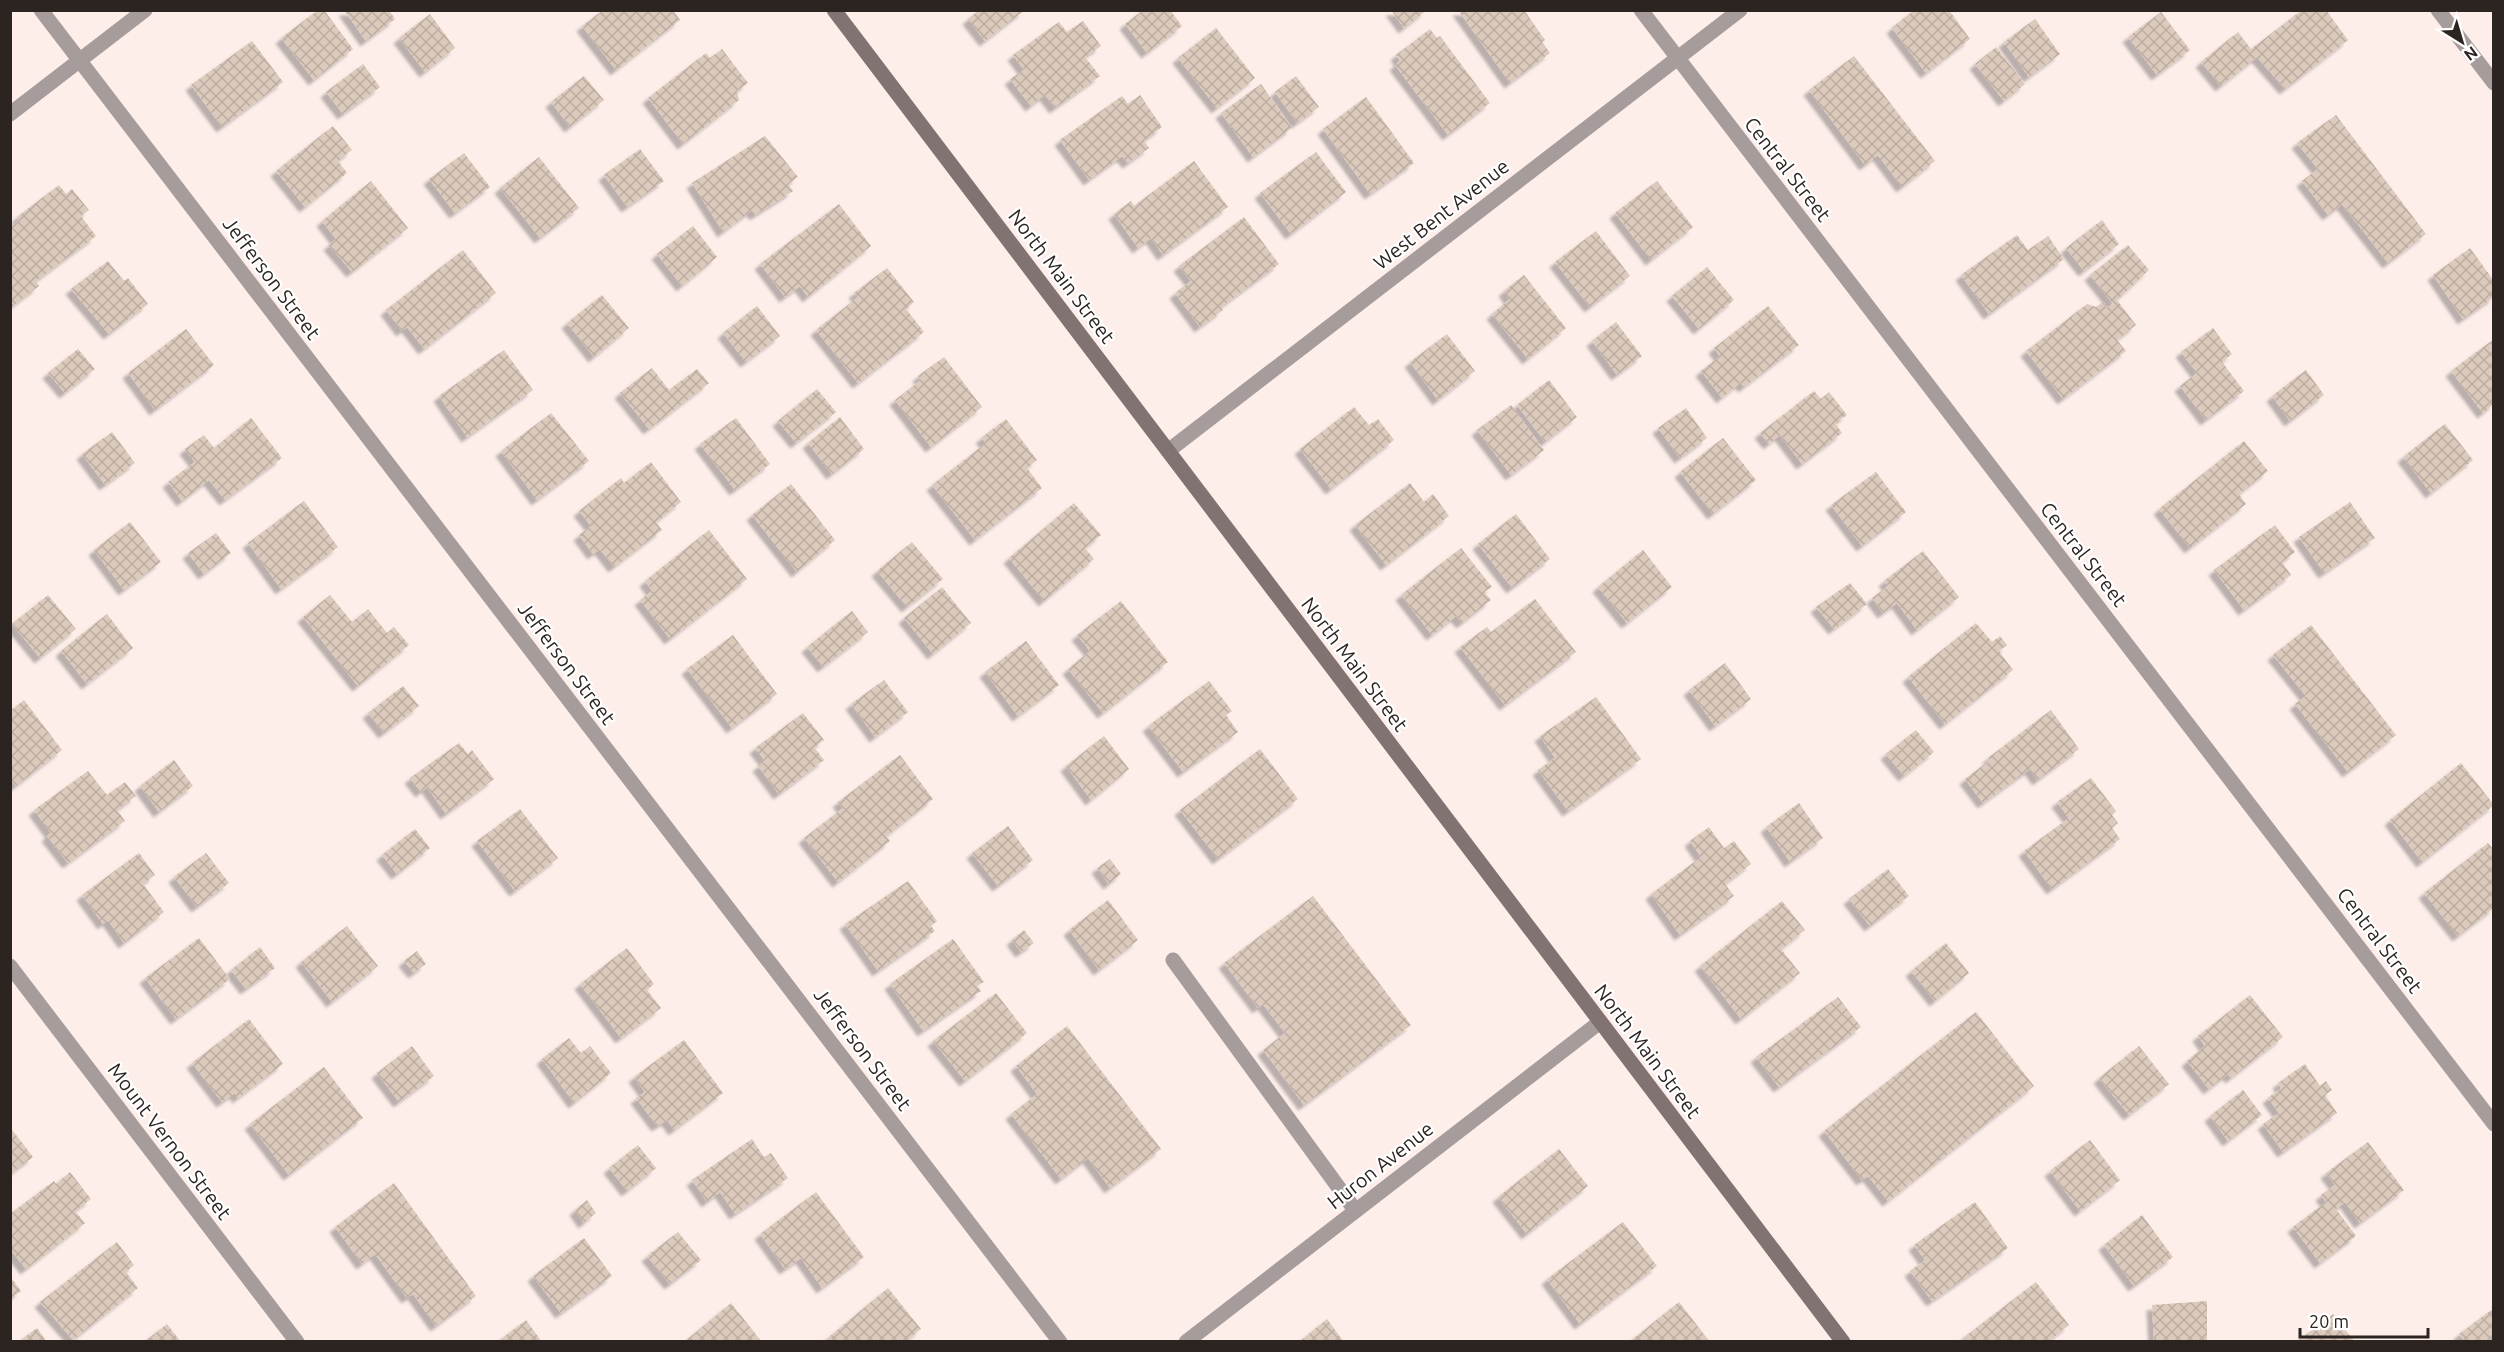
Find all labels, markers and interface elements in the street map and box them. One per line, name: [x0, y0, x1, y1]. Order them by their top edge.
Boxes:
north arrow: [2432, 12, 2492, 72]
text: N: [2461, 43, 2481, 65]
street label: Central Street: [1740, 112, 1836, 226]
street label: West Bent Avenue: [1369, 154, 1513, 274]
street label: North Main Street: [1004, 204, 1120, 348]
street label: Jefferson Street: [219, 212, 325, 344]
street label: Central Street: [2036, 497, 2132, 611]
street label: North Main Street: [1297, 592, 1413, 736]
street label: Jefferson Street: [514, 597, 620, 729]
street label: Central Street: [2333, 883, 2427, 997]
street label: North Main Street: [1590, 979, 1706, 1123]
street label: Jefferson Street: [810, 983, 916, 1115]
street label: Mount Vernon Street: [104, 1058, 236, 1224]
street label: Huron Avenue: [1322, 1117, 1438, 1213]
scale bar: [2300, 1301, 2428, 1339]
text: 20 m: [2309, 1311, 2349, 1331]

